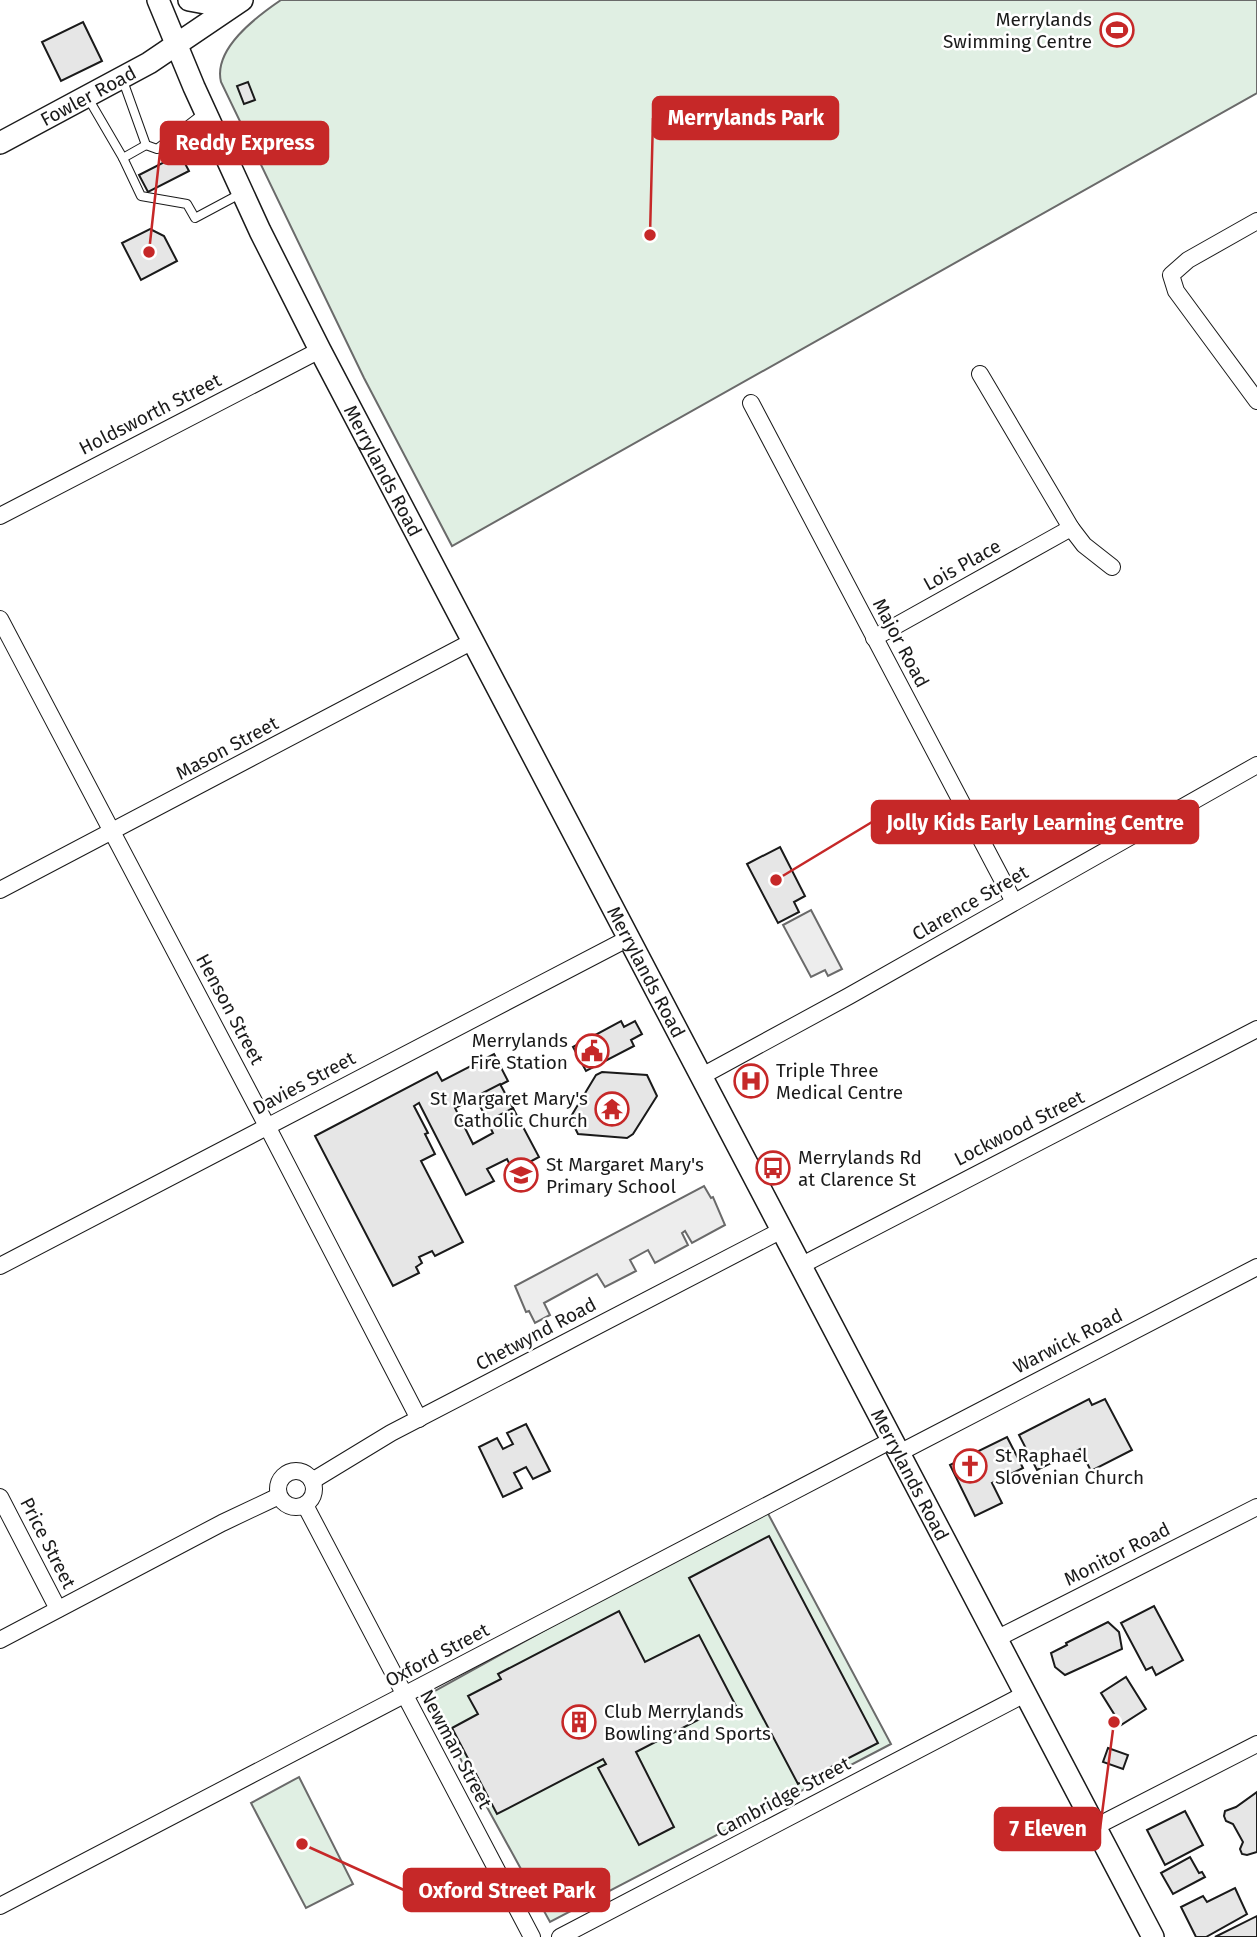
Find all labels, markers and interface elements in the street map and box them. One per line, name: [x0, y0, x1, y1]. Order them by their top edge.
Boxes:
place label: Merrylands Swimming Centre: [943, 8, 1092, 53]
sports icon: Merrylands Swimming Centre: [1098, 11, 1136, 49]
street label: Fowler Road: [36, 61, 140, 131]
callout: Merrylands Park: [653, 97, 838, 139]
text: Merrylands Park: [668, 105, 825, 131]
callout: Reddy Express: [161, 122, 328, 164]
text: Reddy Express: [175, 130, 315, 156]
street label: Holdsworth Street: [75, 368, 225, 460]
street label: Merrylands Road: [339, 401, 427, 540]
street label: Lois Place: [919, 534, 1005, 596]
street label: Major Road: [868, 595, 934, 691]
street label: Mason Street: [172, 711, 282, 785]
callout: Jolly Kids Early Learning Centre: [872, 801, 1198, 843]
text: Jolly Kids Early Learning Centre: [885, 810, 1184, 836]
street label: Clarence Street: [908, 860, 1032, 945]
street label: Merrylands Road: [602, 902, 690, 1041]
street label: Henson Street: [191, 950, 269, 1068]
place label: Merrylands Fire Station: [470, 1029, 568, 1074]
public building icon: Merrylands Fire Station: [573, 1032, 611, 1070]
street label: Davies Street: [249, 1046, 359, 1120]
place label: Triple Three Medical Centre: [776, 1059, 903, 1104]
hospital icon: Triple Three Medical Centre: [732, 1062, 770, 1100]
street label: Lockwood Street: [950, 1085, 1088, 1171]
place label: St Margaret Mary's Catholic Church: [430, 1087, 588, 1132]
temple icon: St Margaret Mary's Catholic Church: [593, 1090, 631, 1128]
place label: Merrylands Rd at Clarence St: [798, 1146, 922, 1191]
bus stop icon: Merrylands Rd at Clarence St: [754, 1149, 792, 1187]
place label: St Margaret Mary's Primary School: [546, 1153, 704, 1198]
school or university icon: St Margaret Mary's Primary School: [502, 1156, 540, 1194]
street label: Chetwynd Road: [472, 1293, 600, 1375]
street label: Warwick Road: [1010, 1304, 1126, 1378]
street label: Merrylands Road: [866, 1405, 954, 1544]
place label: St Raphael Slovenian Church: [995, 1444, 1144, 1489]
church icon: St Raphael Slovenian Church: [951, 1447, 989, 1485]
street label: Price Street: [15, 1494, 81, 1592]
street label: Monitor Road: [1060, 1517, 1174, 1591]
street label: Oxford Street: [381, 1618, 493, 1692]
street label: Newman Street: [415, 1686, 497, 1812]
place label: Club Merrylands Bowling and Sports: [604, 1700, 771, 1745]
building icon: Club Merrylands Bowling and Sports: [560, 1703, 598, 1741]
street label: Cambridge Street: [712, 1752, 854, 1842]
callout: 7 Eleven: [995, 1808, 1100, 1850]
text: 7 Eleven: [1009, 1816, 1087, 1842]
callout: Oxford Street Park: [404, 1869, 609, 1911]
text: Oxford Street Park: [418, 1878, 596, 1904]

